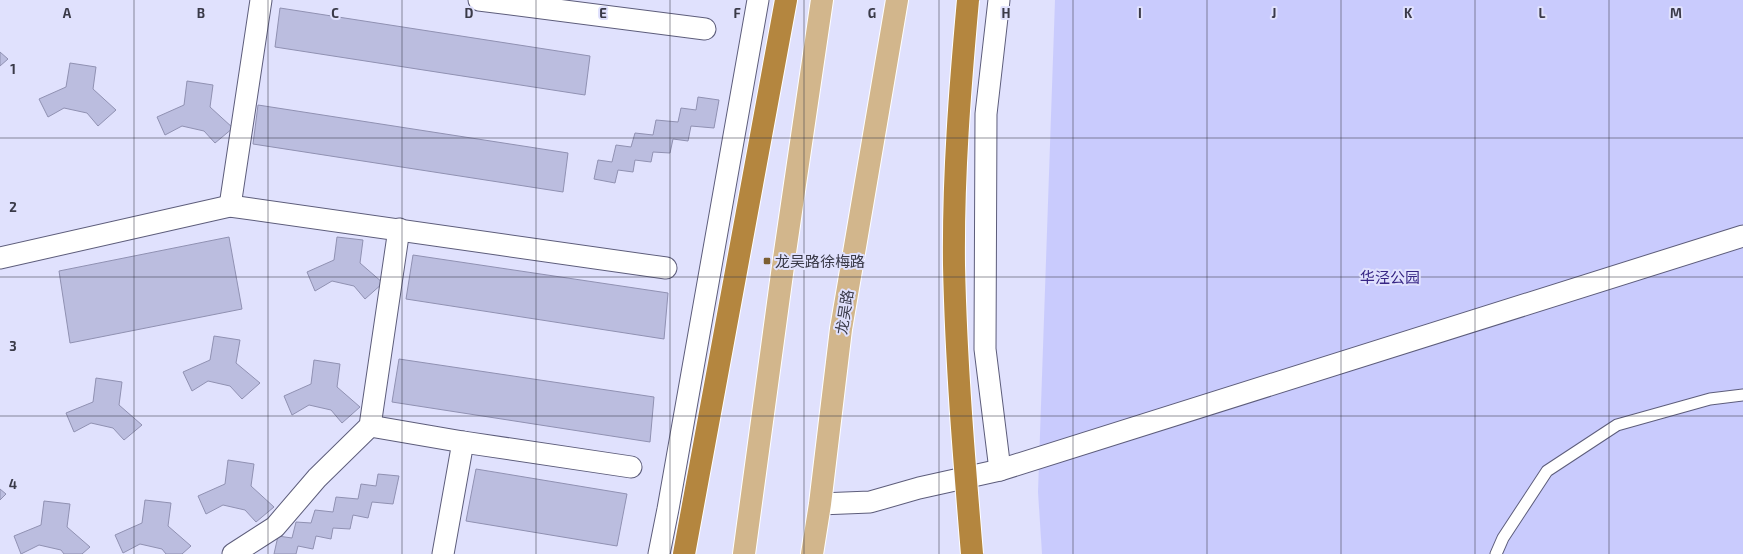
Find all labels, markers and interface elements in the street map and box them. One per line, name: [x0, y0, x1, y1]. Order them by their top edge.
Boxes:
text: A: [63, 5, 72, 21]
text: B: [197, 5, 205, 21]
text: C: [331, 5, 339, 21]
text: D: [465, 5, 474, 21]
text: E: [599, 5, 607, 21]
text: F: [733, 5, 741, 21]
text: G: [868, 5, 876, 21]
text: H: [1002, 5, 1011, 21]
text: I: [1138, 5, 1142, 21]
text: J: [1272, 5, 1276, 21]
text: K: [1404, 5, 1413, 21]
text: L: [1539, 5, 1546, 21]
text: M: [1670, 5, 1682, 21]
text: 1: [10, 61, 16, 77]
text: 2: [9, 199, 17, 215]
place label: 龙吴路徐梅路: [775, 252, 865, 270]
marker: 龙吴路徐梅路: [762, 256, 772, 266]
park label: 华泾公园: [1360, 268, 1420, 286]
street label: 龙吴路: [832, 288, 856, 336]
text: 3: [9, 338, 17, 354]
text: 4: [9, 476, 17, 492]

